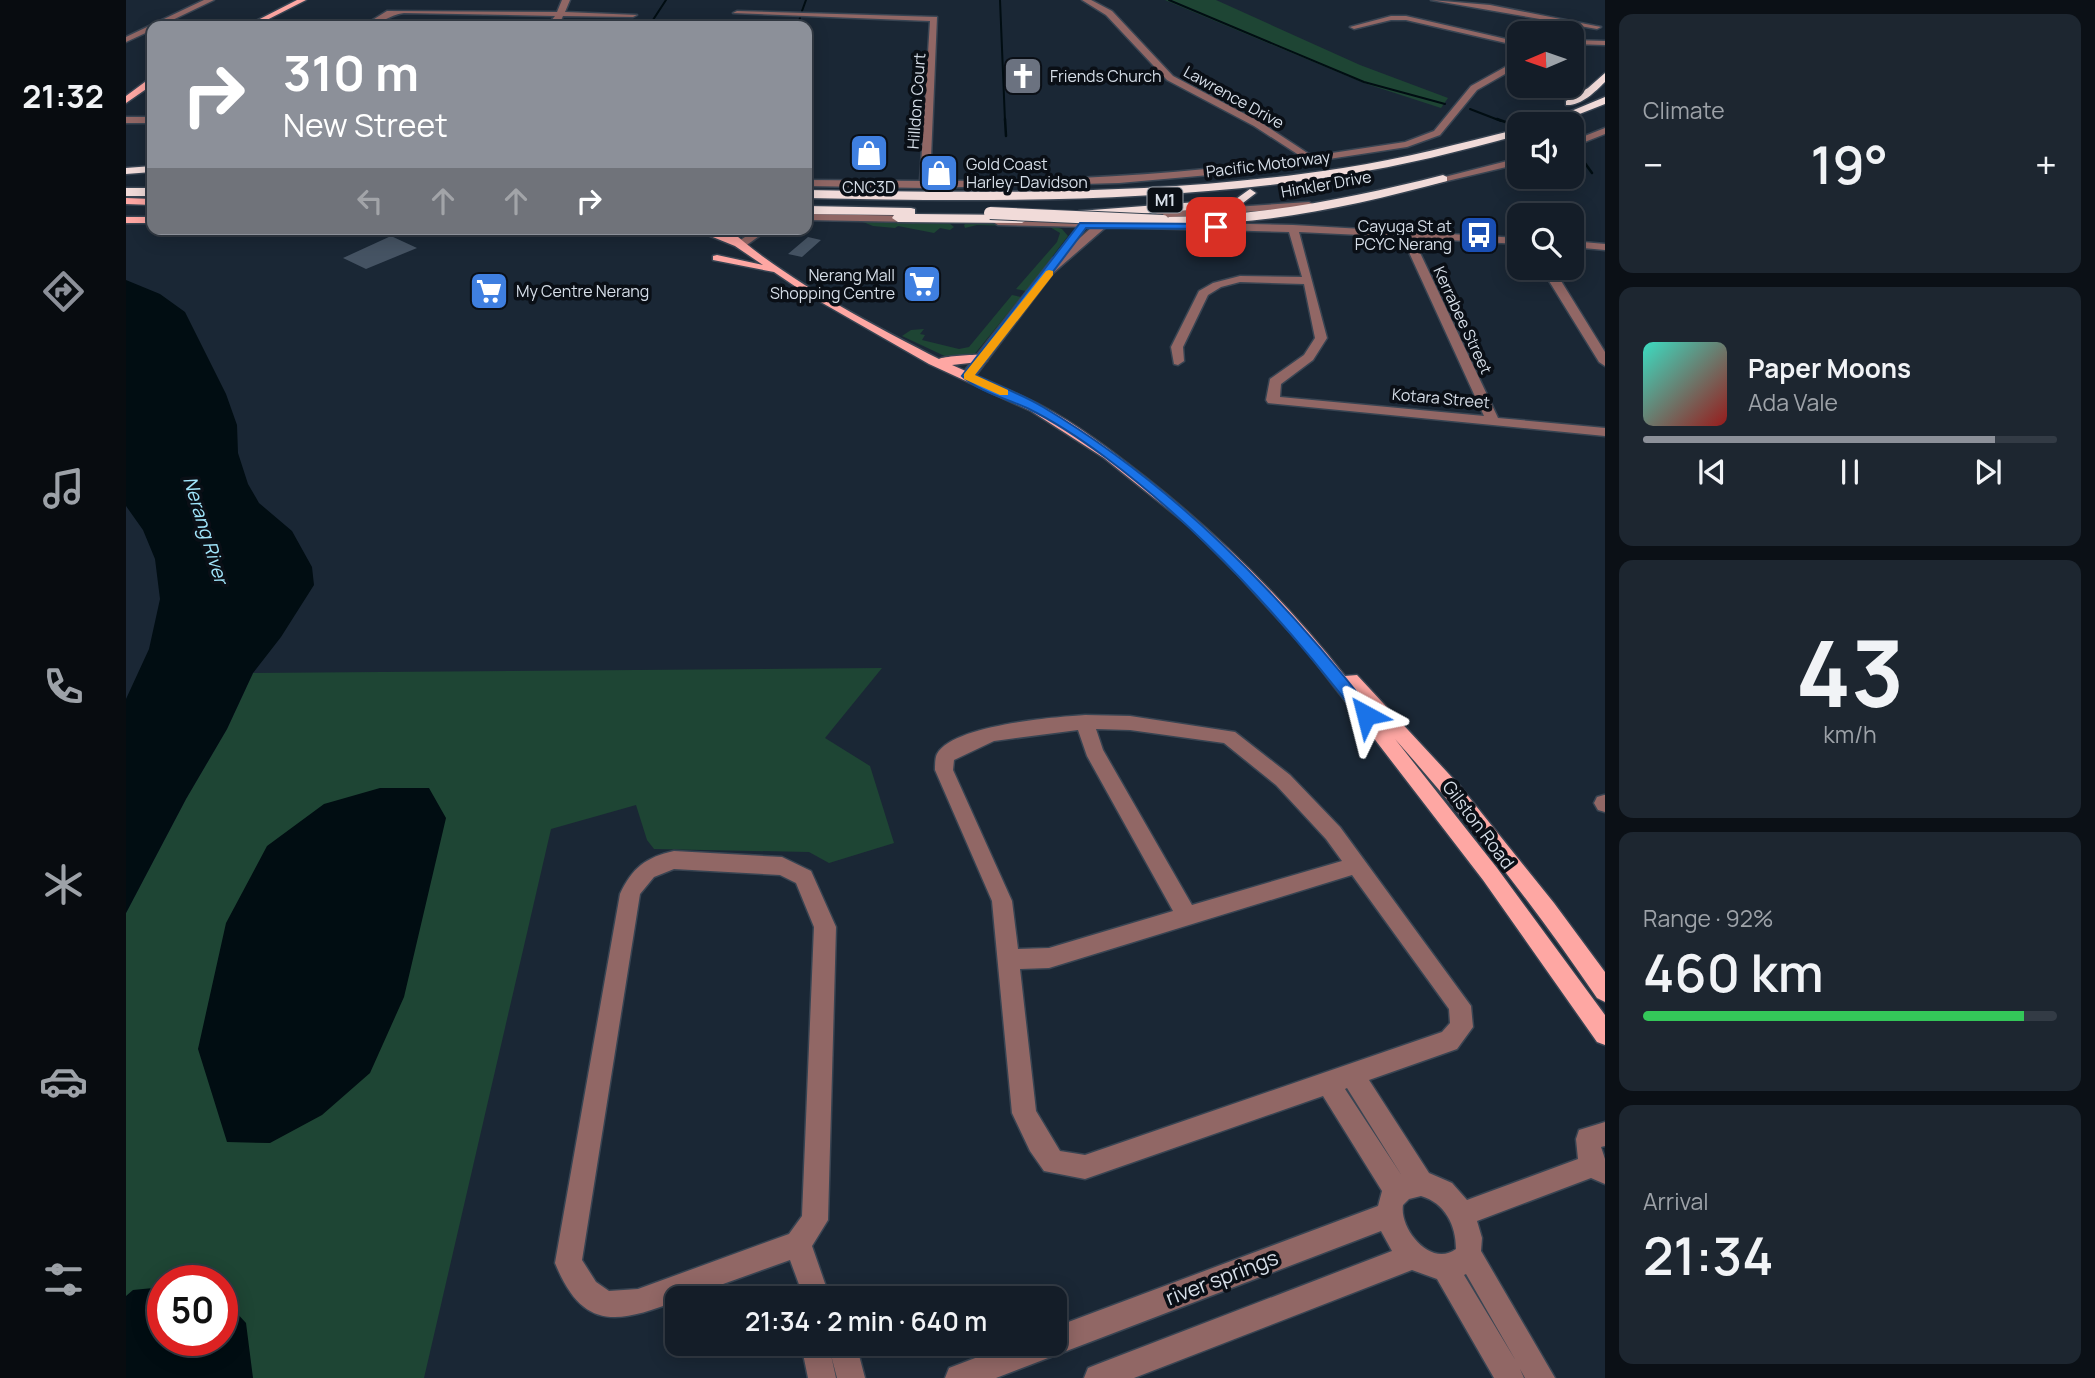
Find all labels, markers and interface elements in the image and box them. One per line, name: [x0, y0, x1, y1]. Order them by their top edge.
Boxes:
north arrow: [1507, 21, 1584, 98]
map controls: [1507, 21, 1584, 280]
text: 310 m: [283, 39, 419, 106]
icon: right: [168, 49, 259, 140]
street label: Hilldon Court: [902, 52, 930, 150]
church icon: Friends Church: [1002, 55, 1044, 97]
street label: Lawrence Drive: [1180, 60, 1288, 134]
place label: Friends Church: [1050, 65, 1162, 87]
text: 21:32: [22, 74, 104, 118]
text: Climate: [1643, 94, 1725, 126]
text: New Street: [283, 103, 448, 147]
button: sound: [1507, 112, 1584, 189]
text: 19°: [1810, 129, 1888, 200]
shop icon: CNC3D: [848, 132, 890, 174]
text: −: [1643, 138, 1664, 190]
text: +: [2035, 138, 2057, 190]
street label: Pacific Motorway: [1205, 145, 1332, 183]
shop icon: Gold Coast Harley-Davidson: [918, 152, 960, 194]
place label: Gold Coast Harley-Davidson: [966, 153, 1088, 193]
street label: Hinkler Drive: [1279, 165, 1373, 203]
place label: CNC3D: [842, 176, 896, 198]
icon: left: [351, 182, 389, 220]
icon: ahead: [424, 182, 462, 220]
icon: ahead: [497, 182, 535, 220]
icon: right: [570, 182, 608, 220]
road number: M1: [1147, 188, 1182, 212]
pin: [1186, 197, 1246, 257]
button: search: [1507, 203, 1584, 280]
icon: arrive: [1197, 208, 1235, 246]
bus stop icon: Cayuga St at PCYC Nerang: [1458, 214, 1500, 256]
place label: Cayuga St at PCYC Nerang: [1355, 215, 1452, 255]
street label: Kerrabee Street: [1428, 262, 1498, 378]
supermarket icon: Nerang Mall Shopping Centre: [901, 263, 943, 305]
place label: Nerang Mall Shopping Centre: [770, 264, 895, 304]
icon: directions: [39, 267, 88, 316]
supermarket icon: My Centre Nerang: [468, 270, 510, 312]
place label: My Centre Nerang: [516, 280, 649, 302]
text: Paper Moons: [1748, 350, 1911, 386]
street label: Kotara Street: [1391, 383, 1491, 413]
text: Ada Vale: [1748, 386, 1838, 418]
icon: previous: [1693, 453, 1731, 491]
icon: pause: [1831, 453, 1869, 491]
icon: next: [1969, 453, 2007, 491]
icon: music: [39, 464, 88, 513]
water label: Nerang River: [177, 473, 235, 589]
text: 43: [1796, 610, 1904, 734]
icon: phone: [39, 662, 88, 711]
position arrow: [1329, 678, 1403, 752]
text: km/h: [1823, 718, 1877, 750]
street label: Gilston Road: [1438, 775, 1520, 874]
icon: climate: [39, 860, 88, 909]
text: Range · 92%: [1643, 902, 1774, 934]
text: 460 km: [1643, 937, 1824, 1008]
icon: car: [39, 1057, 88, 1106]
text: Arrival: [1643, 1185, 1709, 1217]
text: 21:34: [1643, 1220, 1774, 1291]
street label: river springs: [1161, 1243, 1282, 1311]
icon: filters: [39, 1255, 88, 1304]
speed limit sign: 50: [147, 1265, 238, 1356]
text: 21:34 · 2 min · 640 m: [745, 1303, 987, 1339]

